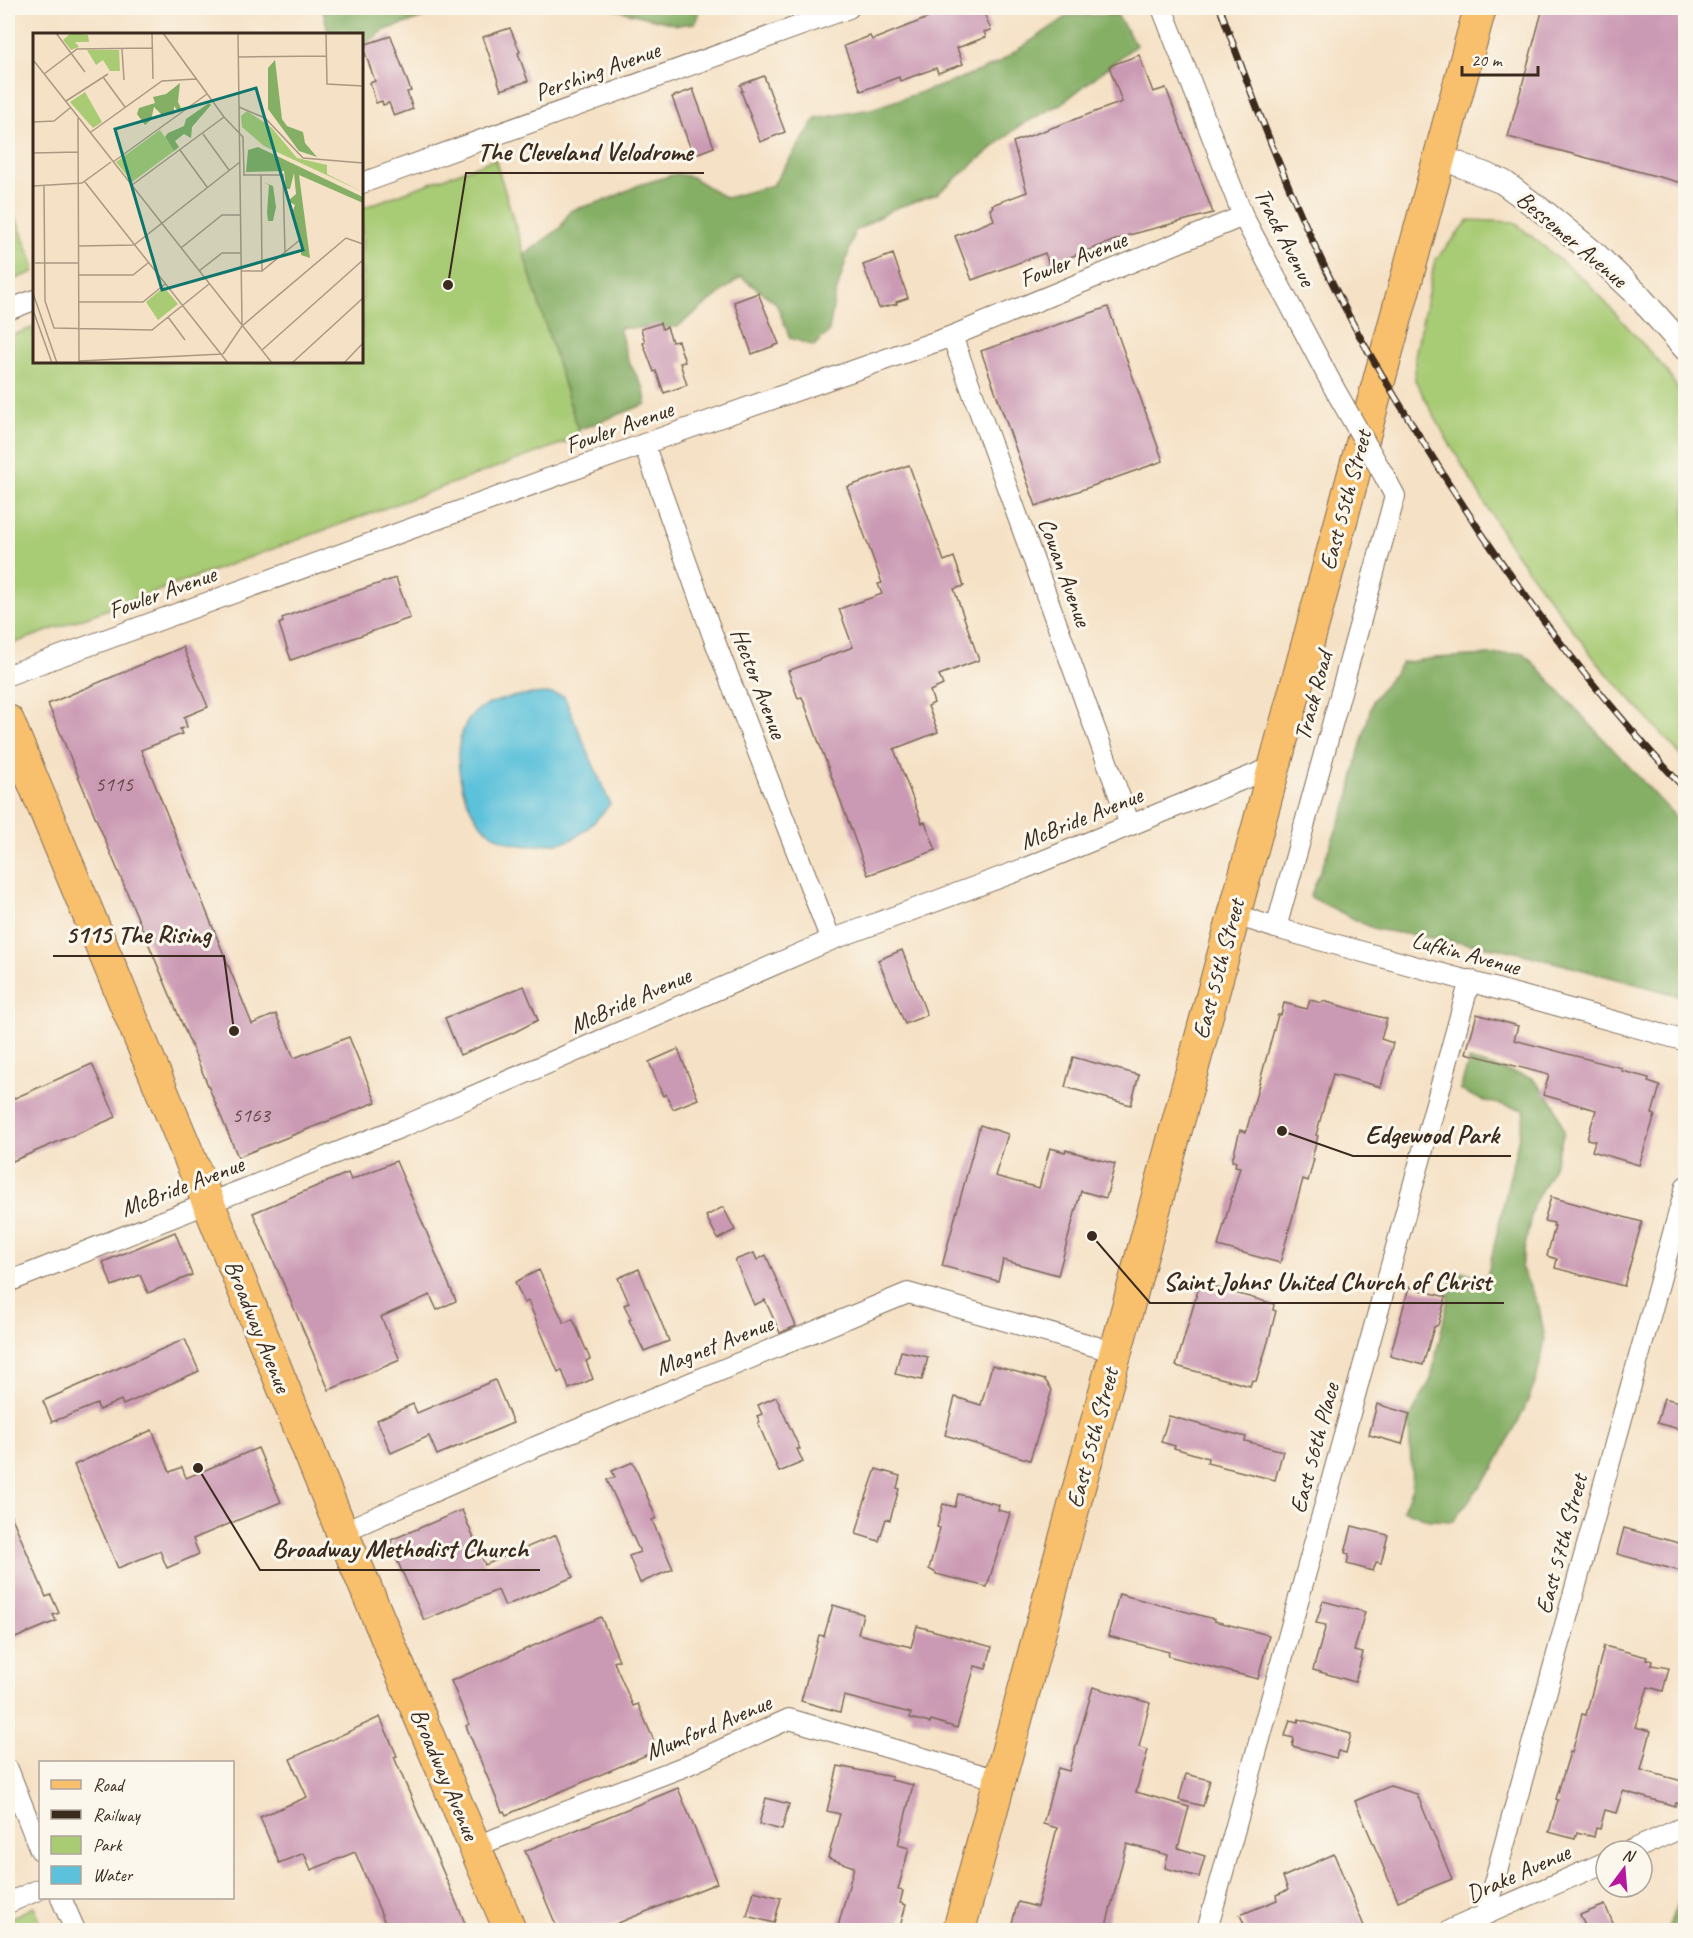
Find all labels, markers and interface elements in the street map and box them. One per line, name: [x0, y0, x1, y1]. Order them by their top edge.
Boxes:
inset map: [33, 33, 363, 363]
street label: Pershing Avenue: [530, 34, 666, 107]
scale bar: [1462, 39, 1538, 77]
text: 20 m: [1471, 49, 1504, 71]
callout: The Cleveland Velodrome: [466, 129, 704, 173]
text: The Cleveland Velodrome: [477, 135, 695, 168]
street label: Track Avenue: [1248, 183, 1323, 293]
street label: Bessemer Avenue: [1510, 184, 1635, 295]
street label: Fowler Avenue: [1015, 223, 1133, 294]
street label: Fowler Avenue: [561, 393, 679, 460]
street label: East 55th Street: [1312, 425, 1379, 573]
street label: Cowan Avenue: [1032, 514, 1099, 632]
street label: Fowler Avenue: [104, 558, 222, 625]
street label: Hector Avenue: [724, 624, 795, 745]
street label: Track Road: [1287, 645, 1340, 744]
house number: 5115: [95, 771, 134, 797]
street label: McBride Avenue: [1015, 779, 1149, 856]
street label: East 55th Street: [1185, 894, 1252, 1042]
callout: 5115 The Rising: [53, 912, 224, 956]
text: 5115 The Rising: [65, 918, 213, 951]
street label: Lufkin Avenue: [1409, 924, 1525, 982]
street label: McBride Avenue: [565, 959, 697, 1040]
house number: 5163: [232, 1102, 271, 1128]
callout: Edgewood Park: [1353, 1112, 1511, 1156]
text: Edgewood Park: [1365, 1118, 1501, 1151]
street label: McBride Avenue: [116, 1148, 250, 1223]
street label: Broadway Avenue: [218, 1255, 299, 1399]
callout: Saint Johns United Church of Christ: [1150, 1259, 1504, 1303]
text: Saint Johns United Church of Christ: [1163, 1265, 1494, 1298]
street label: Magnet Avenue: [651, 1307, 779, 1382]
street label: East 55th Street: [1059, 1363, 1126, 1511]
street label: East 56th Place: [1282, 1378, 1346, 1516]
street label: East 57th Street: [1528, 1469, 1595, 1617]
callout: Broadway Methodist Church: [260, 1526, 540, 1570]
text: Broadway Methodist Church: [272, 1532, 530, 1565]
street label: Mumford Avenue: [640, 1686, 778, 1767]
street label: Broadway Avenue: [404, 1704, 487, 1846]
legend: [39, 1761, 234, 1899]
text: Road: [93, 1774, 126, 1796]
text: Railway: [93, 1804, 141, 1826]
text: Park: [93, 1834, 123, 1856]
street label: Drake Avenue: [1461, 1836, 1577, 1909]
north arrow: [1594, 1839, 1654, 1899]
text: N: [1620, 1845, 1638, 1867]
text: Water: [93, 1864, 134, 1886]

